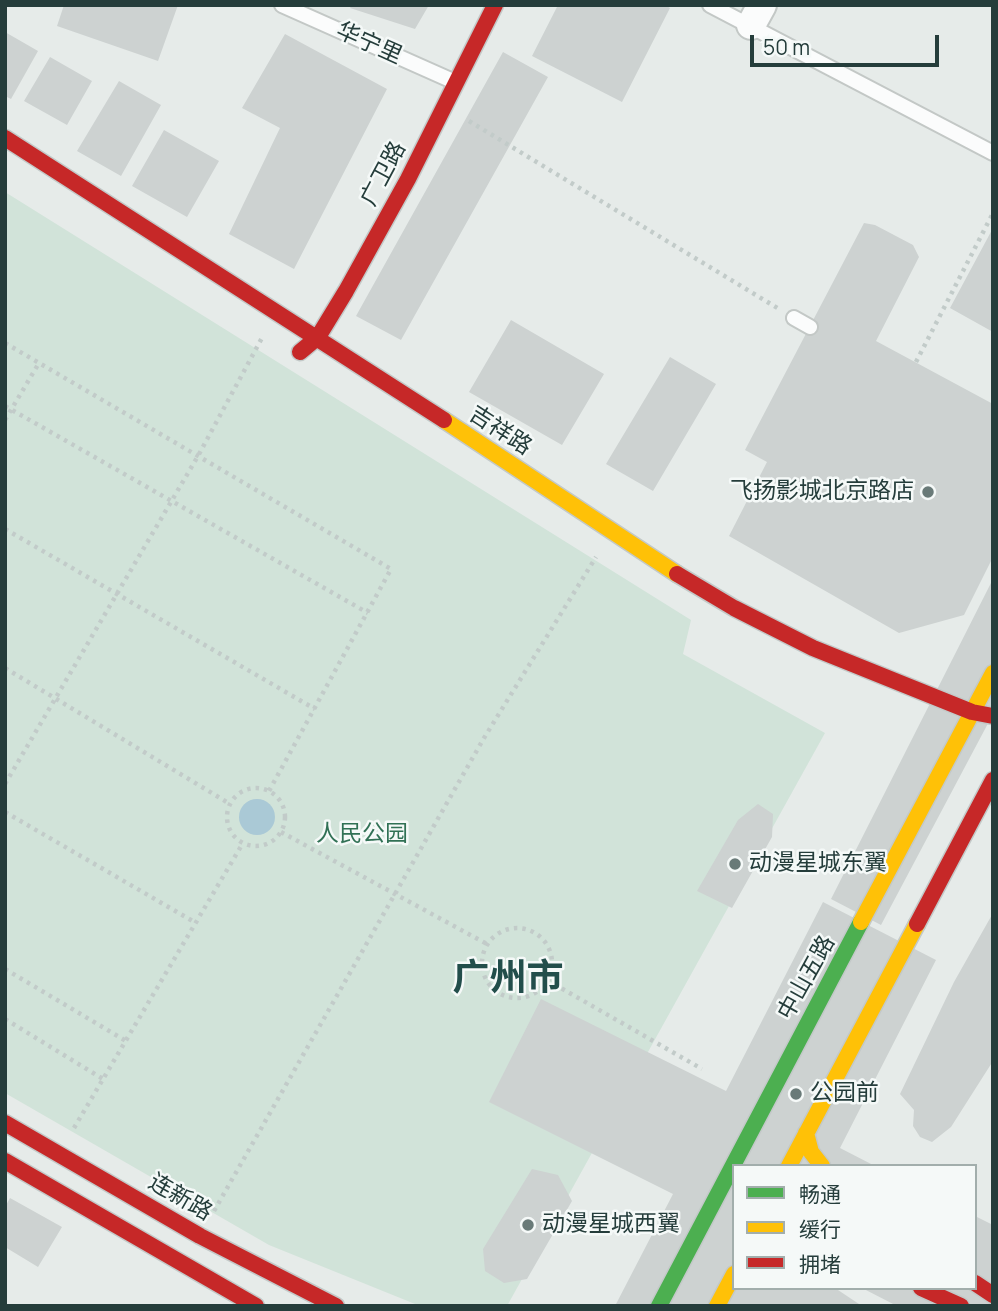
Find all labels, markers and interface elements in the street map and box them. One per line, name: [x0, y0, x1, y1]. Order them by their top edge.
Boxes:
street label: 华宁里: [332, 17, 406, 71]
scale bar: [753, 21, 942, 65]
text: 50 m: [763, 33, 810, 61]
street label: 广卫路: [356, 137, 412, 211]
street label: 吉祥路: [464, 401, 536, 461]
place label: 飞扬影城北京路店: [730, 478, 914, 506]
marker: 飞扬影城北京路店: [920, 484, 936, 500]
park label: 人民公园: [316, 821, 408, 849]
place label: 动漫星城东翼: [749, 850, 887, 878]
marker: 动漫星城东翼: [727, 856, 743, 872]
street label: 中山五路: [773, 931, 841, 1025]
district label: 广州市: [453, 958, 563, 1002]
place label: 公园前: [810, 1080, 879, 1108]
marker: 公园前: [788, 1086, 804, 1102]
legend: [732, 1164, 977, 1290]
street label: 连新路: [143, 1169, 217, 1227]
text: 畅通: [799, 1180, 841, 1208]
place label: 动漫星城西翼: [542, 1211, 680, 1239]
text: 缓行: [799, 1215, 841, 1243]
marker: 动漫星城西翼: [520, 1217, 536, 1233]
text: 拥堵: [799, 1250, 841, 1278]

